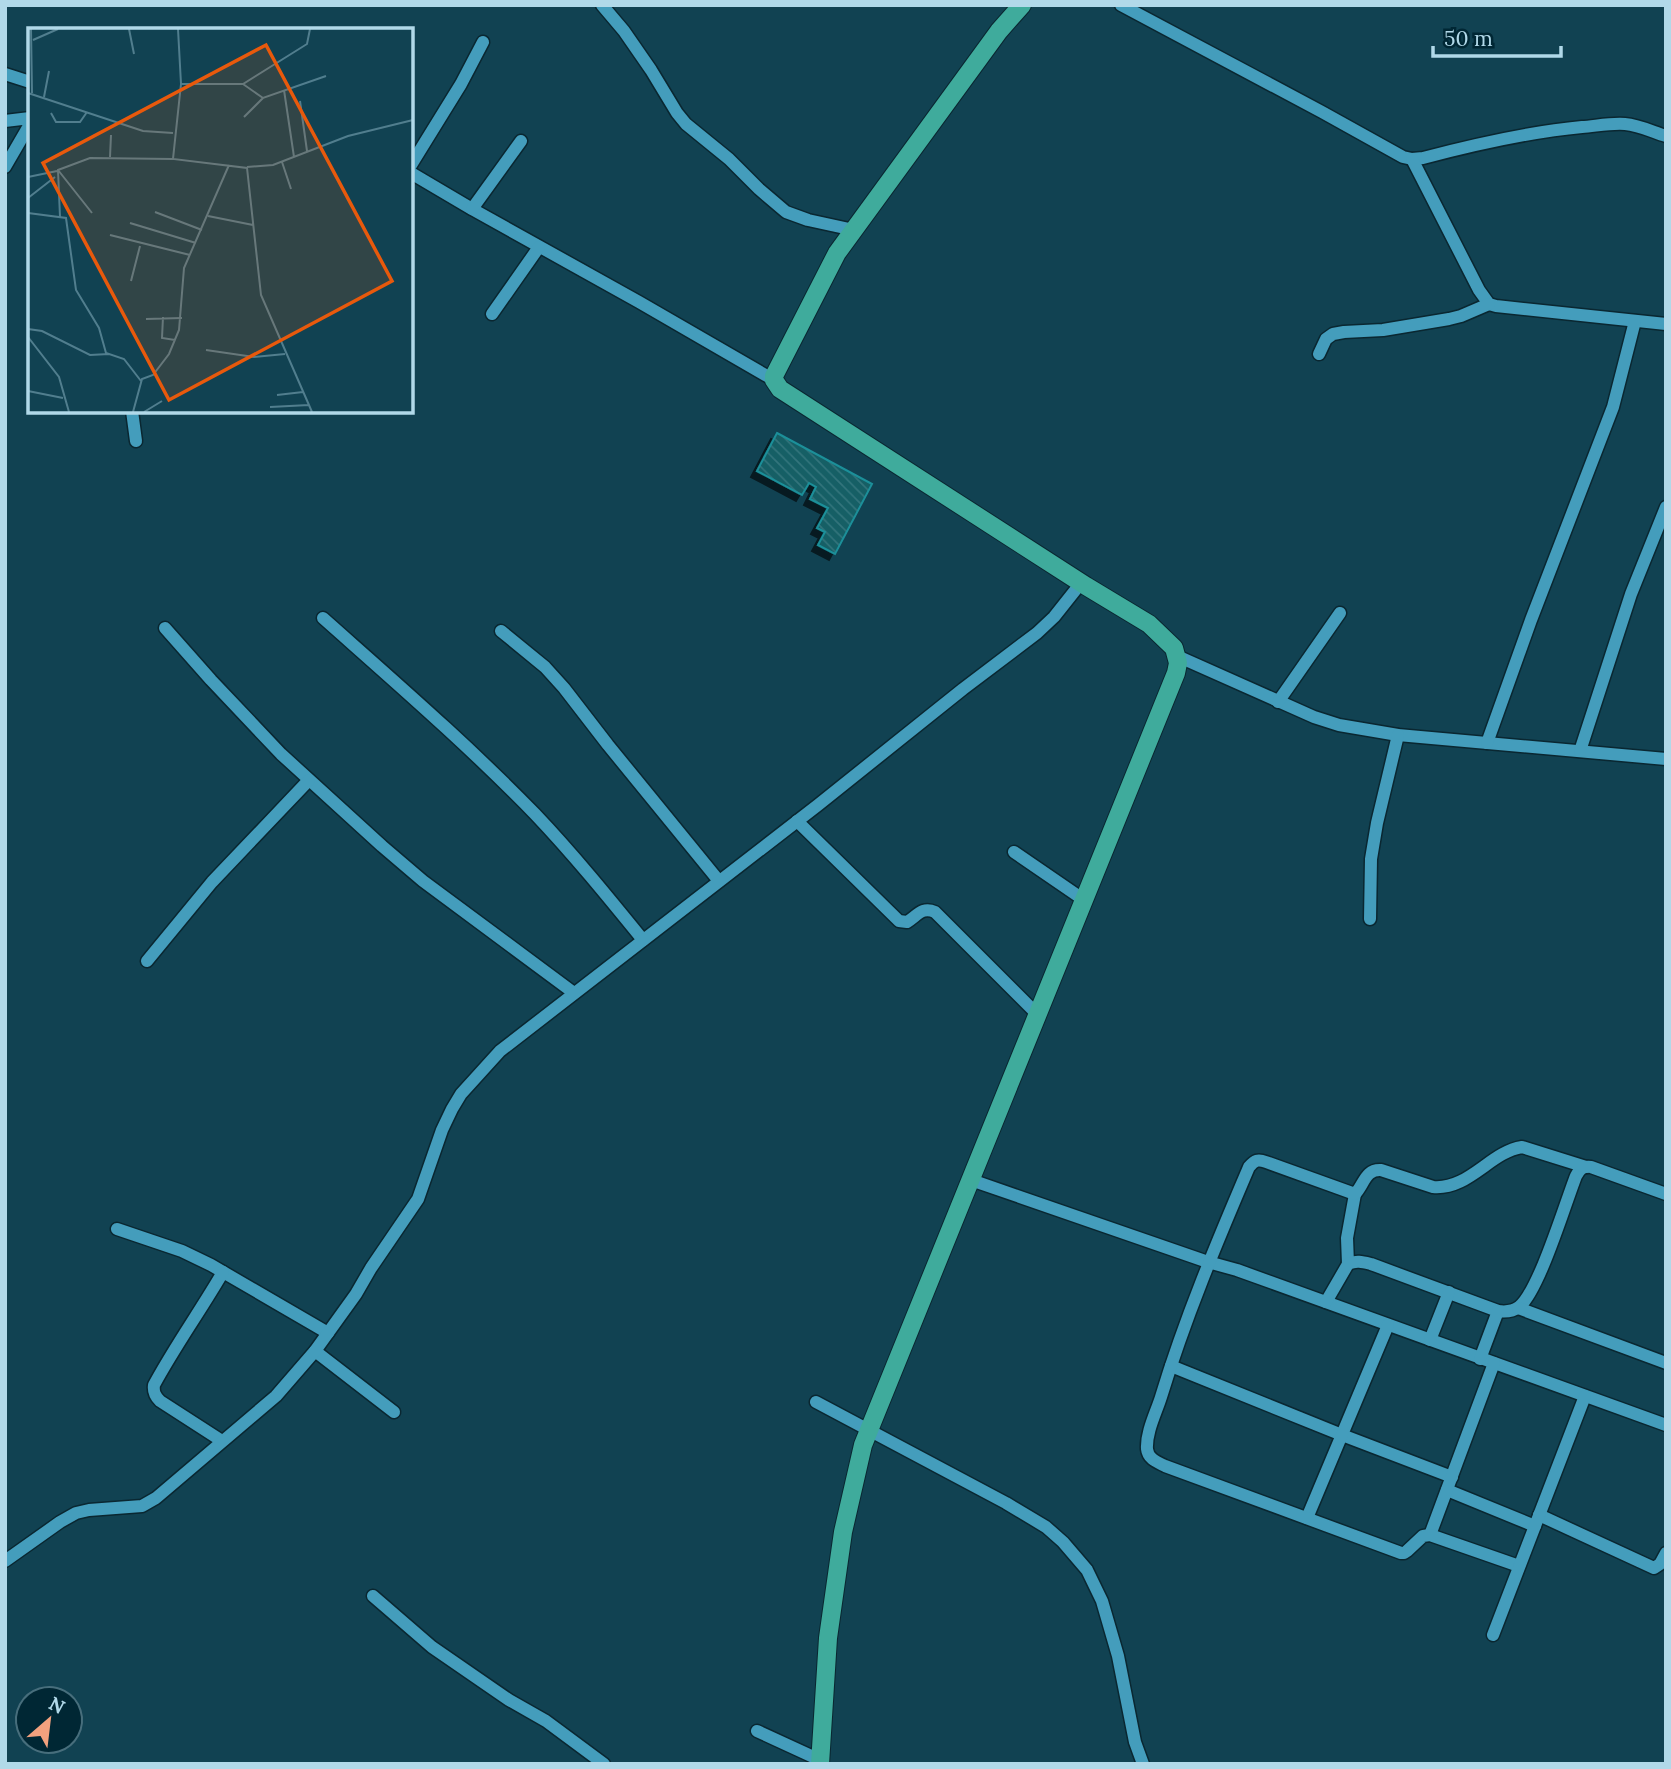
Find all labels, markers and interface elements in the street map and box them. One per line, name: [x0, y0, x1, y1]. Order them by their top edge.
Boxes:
scale bar: [1433, 14, 1561, 58]
text: 50 m: [1444, 25, 1493, 52]
inset map: [28, 28, 413, 413]
north arrow: [14, 1685, 84, 1755]
text: N: [45, 1691, 69, 1719]

